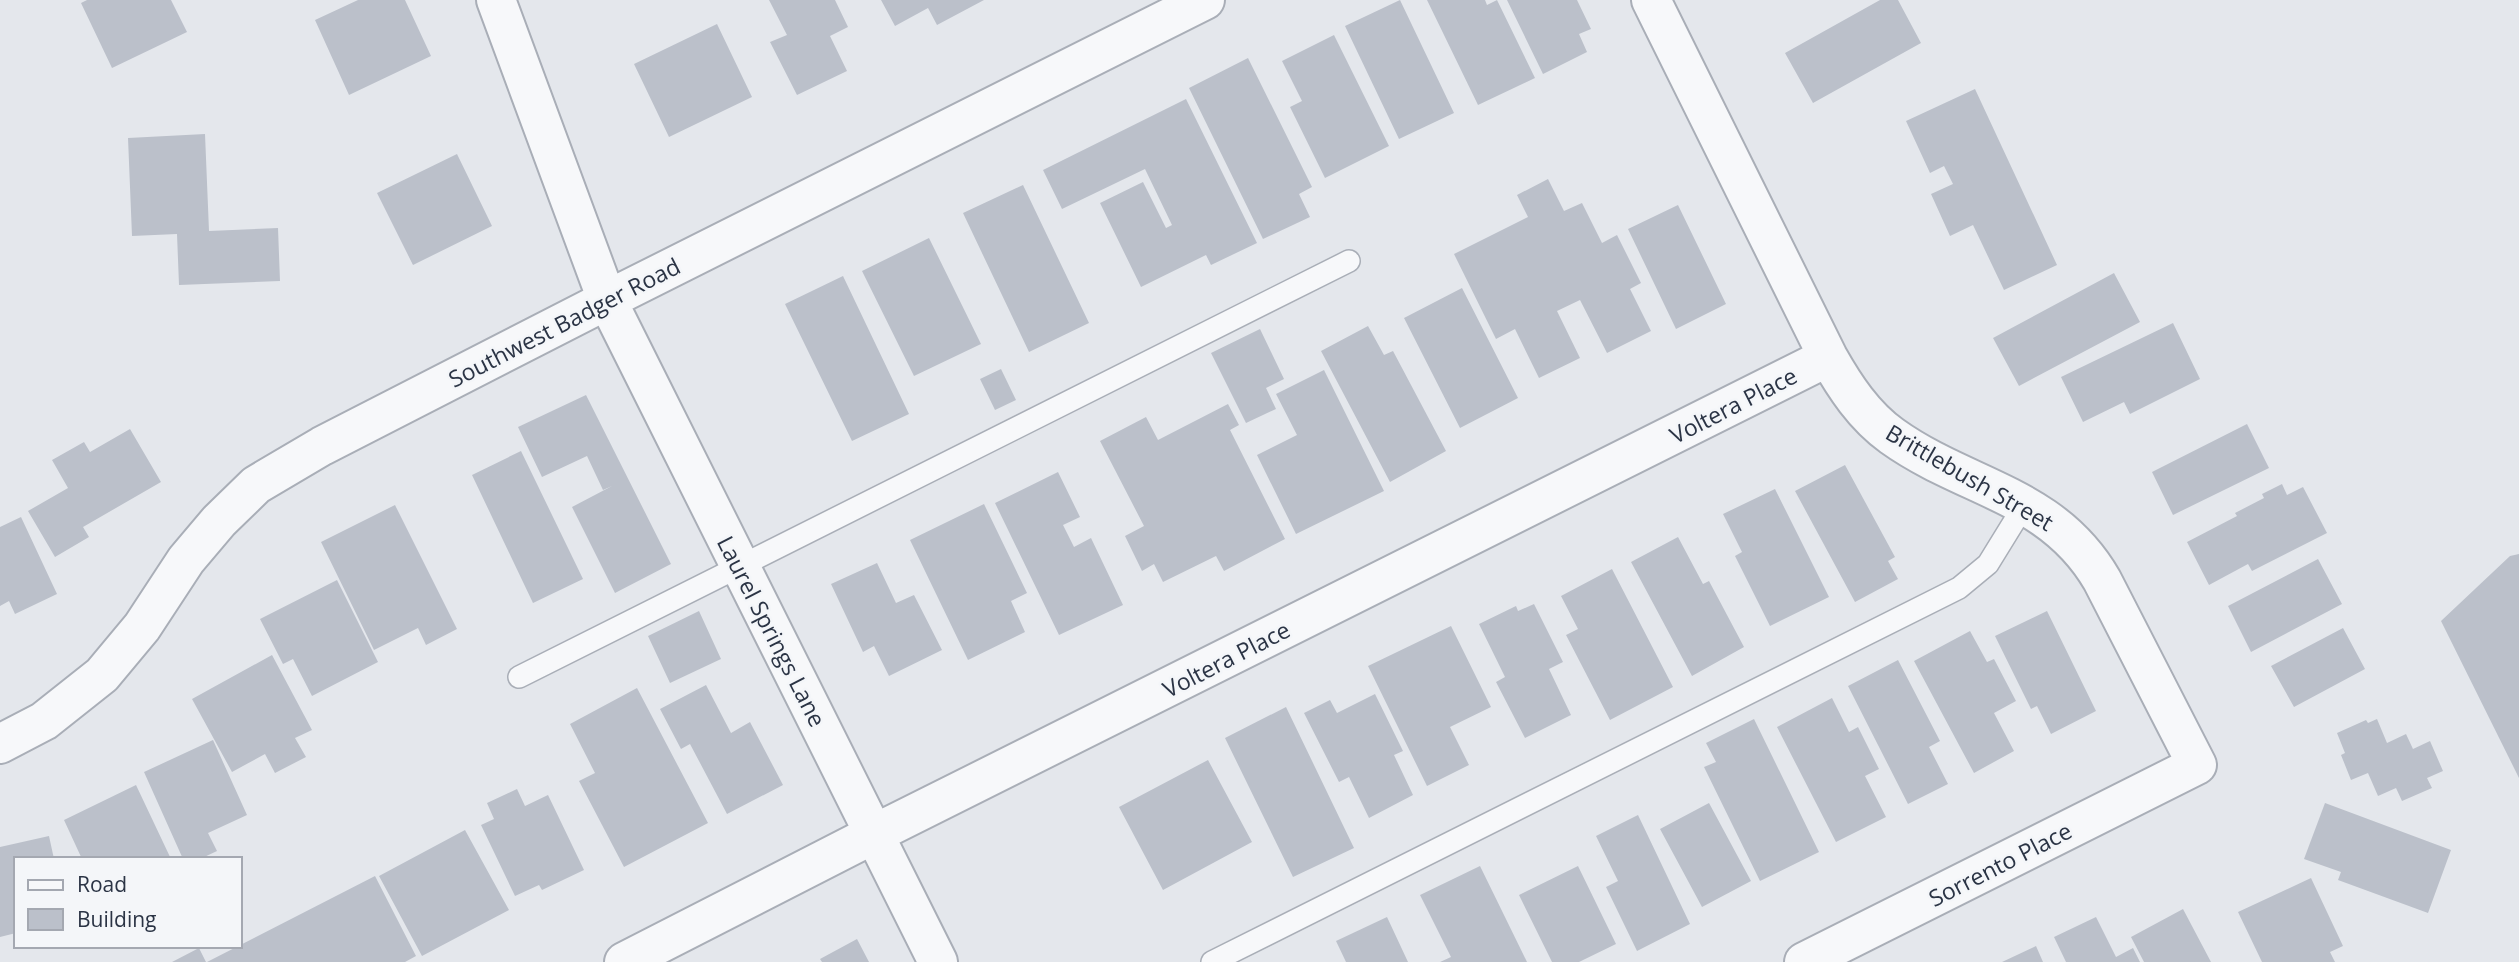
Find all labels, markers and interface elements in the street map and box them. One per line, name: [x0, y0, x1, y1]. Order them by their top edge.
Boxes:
street label: Southwest Badger Road: [443, 250, 685, 394]
street label: Voltera Place: [1664, 359, 1802, 451]
street label: Brittlebush Street: [1880, 416, 2060, 538]
street label: Laurel Springs Lane: [710, 530, 834, 732]
street label: Voltera Place: [1157, 613, 1295, 705]
street label: Sorrento Place: [1923, 814, 2077, 914]
legend: [14, 857, 242, 948]
text: Road: [77, 870, 127, 898]
text: Building: [77, 905, 156, 933]

